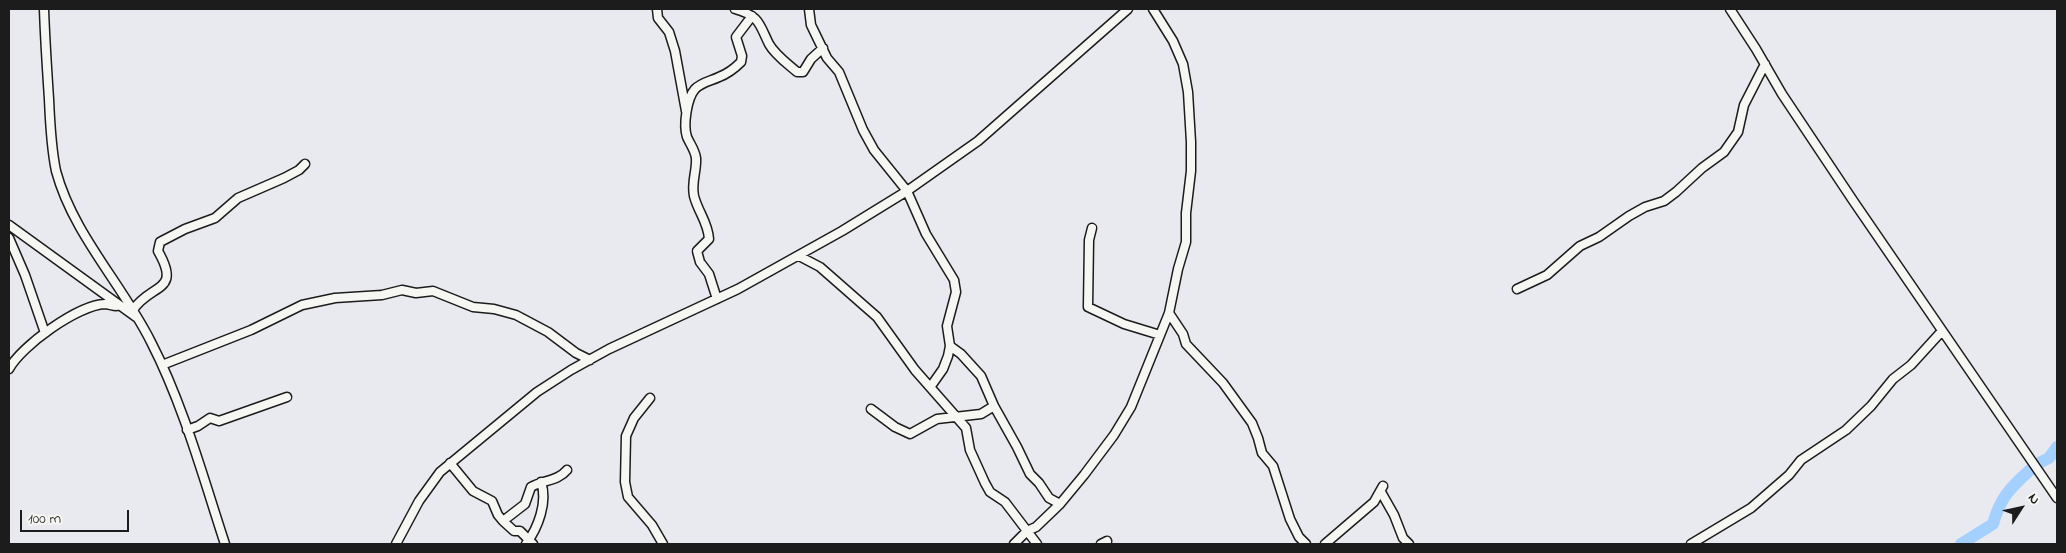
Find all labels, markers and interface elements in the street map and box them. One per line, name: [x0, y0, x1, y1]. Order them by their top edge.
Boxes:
north arrow: [1996, 483, 2046, 533]
text: N: [2022, 489, 2045, 509]
scale bar: [22, 500, 131, 532]
text: 100 m: [28, 508, 61, 530]

